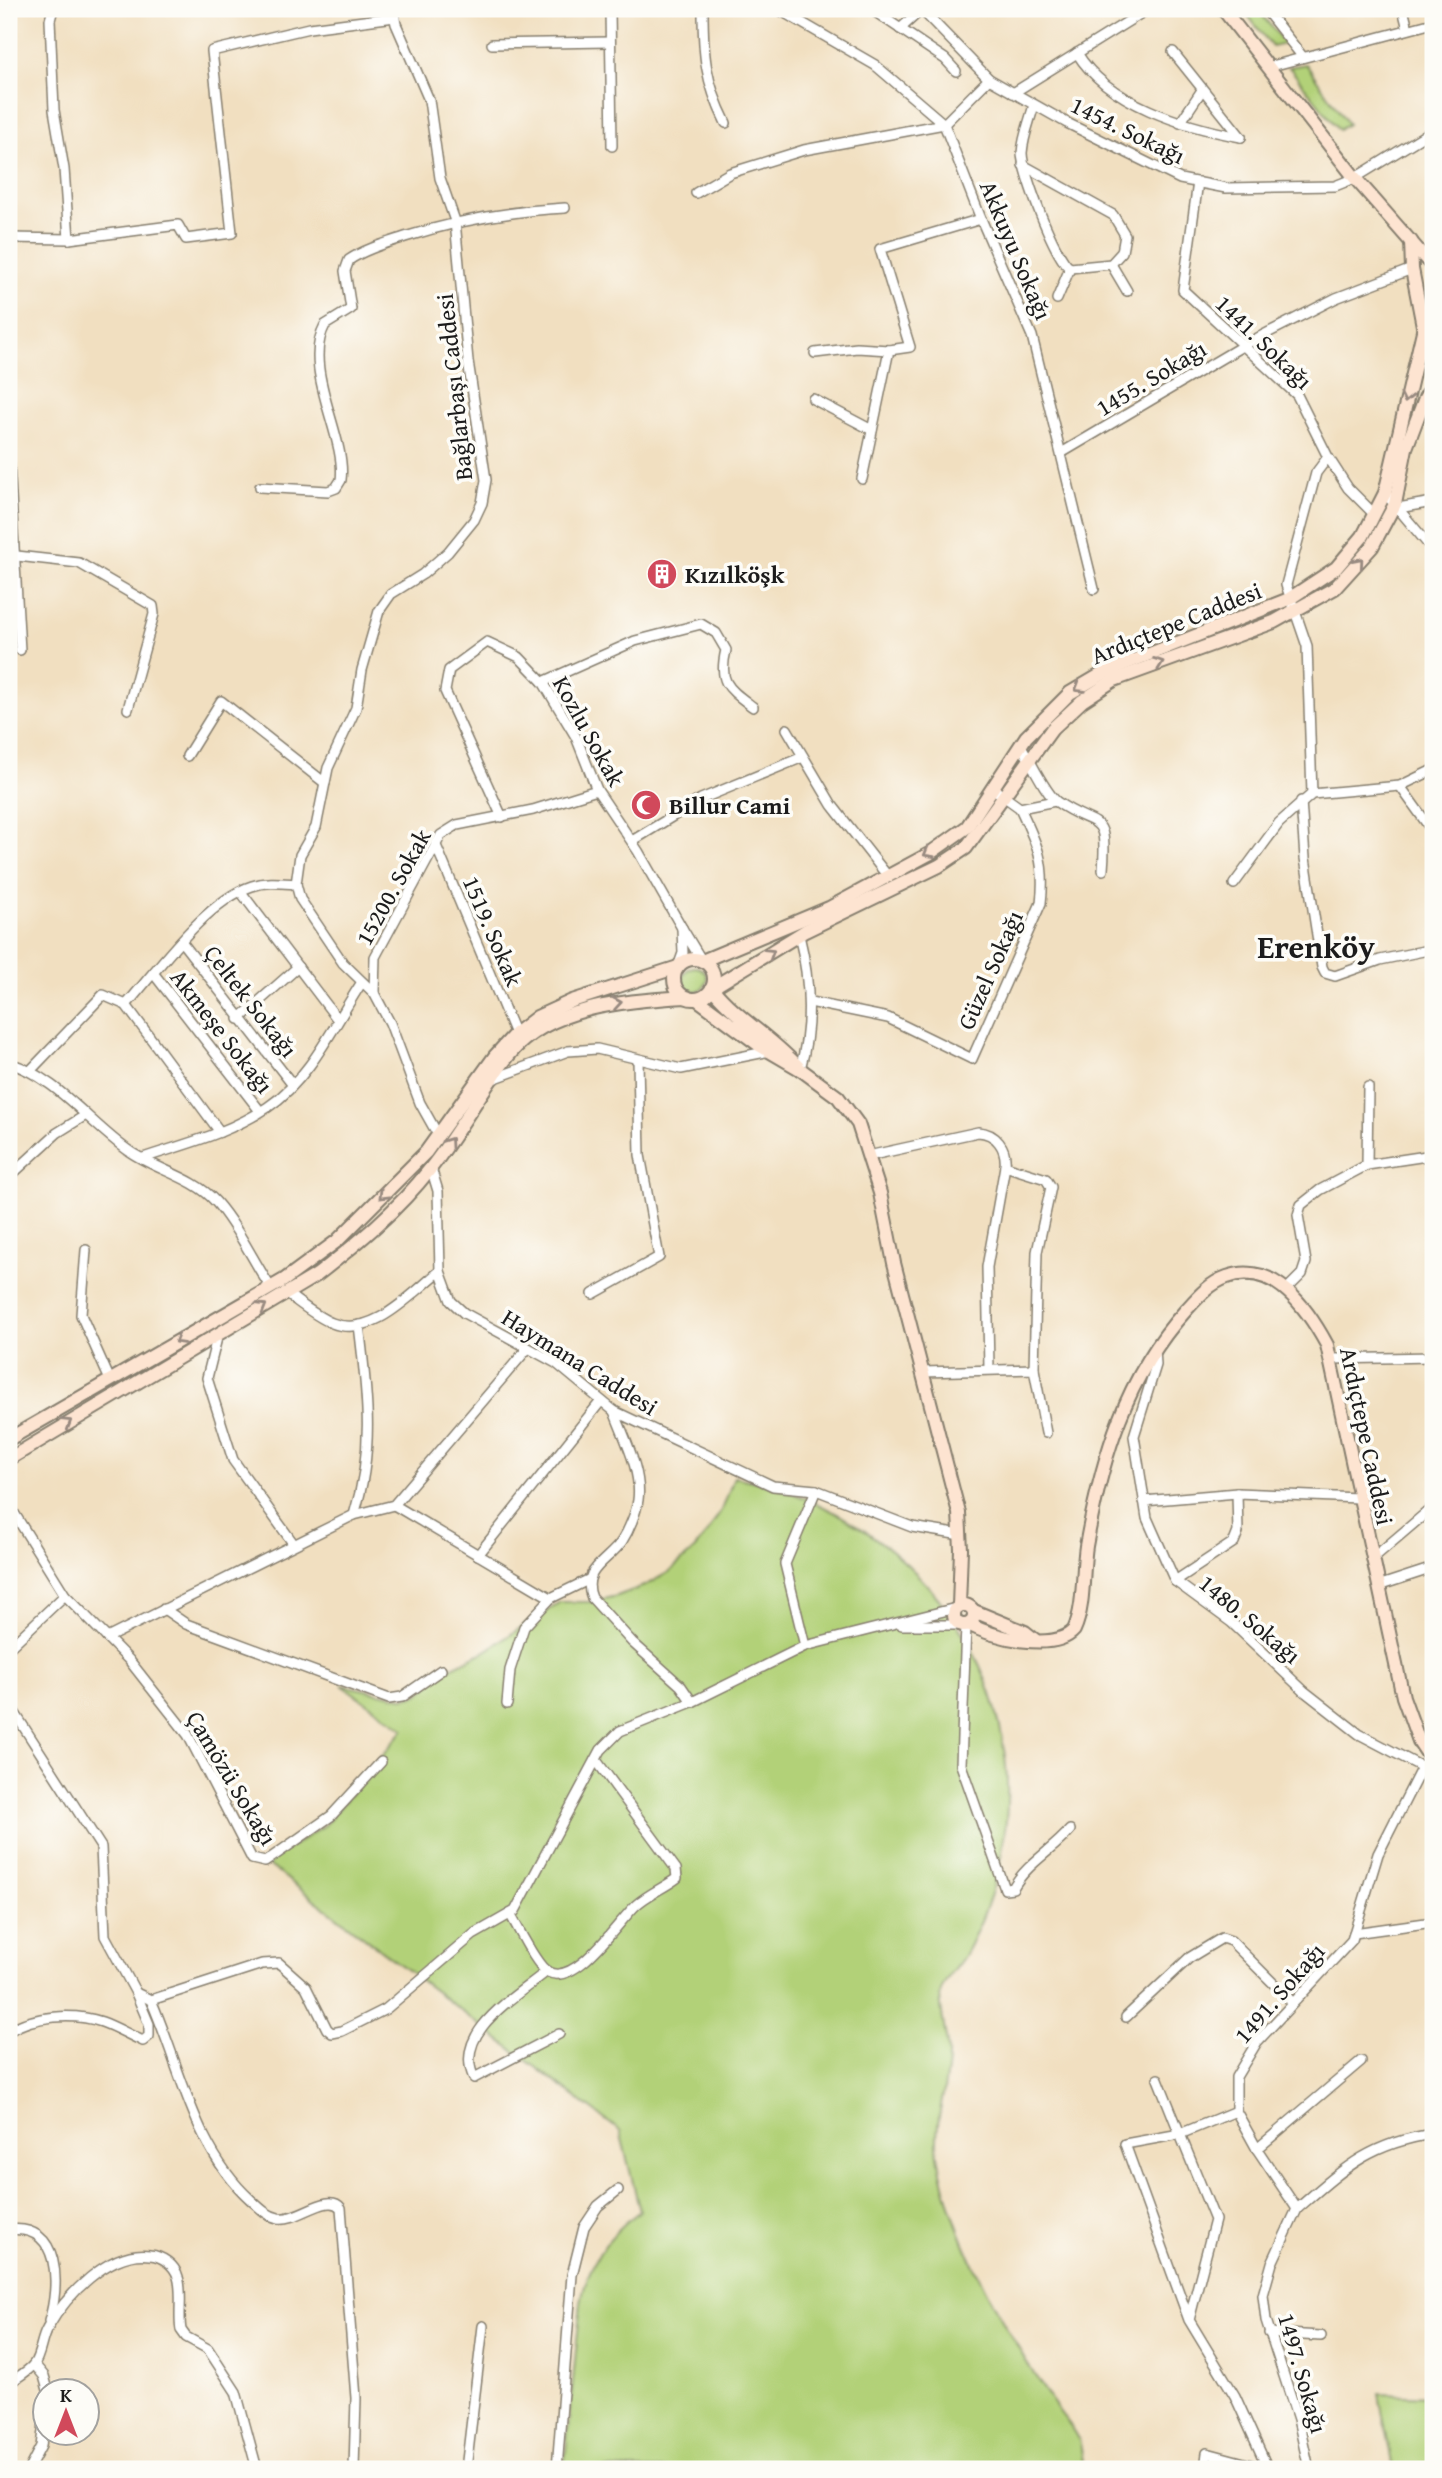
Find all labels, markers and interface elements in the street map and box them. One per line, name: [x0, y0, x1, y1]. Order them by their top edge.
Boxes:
street label: 1454. Sokağı: [1065, 87, 1191, 173]
street label: Akkuyu Sokağı: [971, 175, 1061, 325]
street label: 1441. Sokağı: [1207, 287, 1321, 398]
street label: Bağlarbaşı Caddesi: [427, 292, 481, 482]
street label: 1455. Sokağı: [1089, 331, 1213, 425]
one-way arrow: [1400, 392, 1415, 404]
building icon: Kızılköşk: [645, 557, 679, 591]
place label: Kızılköşk: [685, 557, 785, 592]
one-way arrow: [1351, 557, 1363, 570]
street label: Ardıçtepe Caddesi: [1085, 573, 1267, 673]
one-way arrow: [1153, 658, 1165, 672]
street label: Kozlu Sokak: [544, 669, 634, 793]
one-way arrow: [1074, 679, 1087, 692]
mosque icon: Billur Cami: [629, 788, 663, 822]
place label: Billur Cami: [669, 788, 790, 823]
street label: 15200. Sokak: [347, 822, 440, 952]
one-way arrow: [923, 845, 936, 858]
street label: 1519. Sokak: [454, 870, 532, 992]
street label: Güzel Sokağı: [948, 905, 1032, 1035]
district label: Erenköy: [1257, 923, 1375, 970]
street label: Çeltek Sokağı: [196, 937, 306, 1065]
one-way arrow: [763, 948, 776, 961]
street label: Akmeşe Sokağı: [162, 961, 282, 1101]
one-way arrow: [611, 996, 623, 1011]
one-way arrow: [441, 1137, 453, 1150]
one-way arrow: [379, 1187, 392, 1200]
street label: Haymana Caddesi: [495, 1300, 665, 1424]
one-way arrow: [255, 1302, 268, 1315]
one-way arrow: [174, 1332, 187, 1345]
street label: Ardıçtepe Caddesi: [1331, 1344, 1403, 1528]
one-way arrow: [59, 1418, 72, 1431]
street label: 1480. Sokağı: [1191, 1566, 1309, 1672]
street label: Çamözü Sokağı: [178, 1704, 286, 1852]
street label: 1491. Sokağı: [1225, 1935, 1333, 2051]
street label: 1497. Sokağı: [1269, 2309, 1337, 2437]
north arrow: [32, 2376, 102, 2446]
text: K: [60, 2381, 72, 2409]

